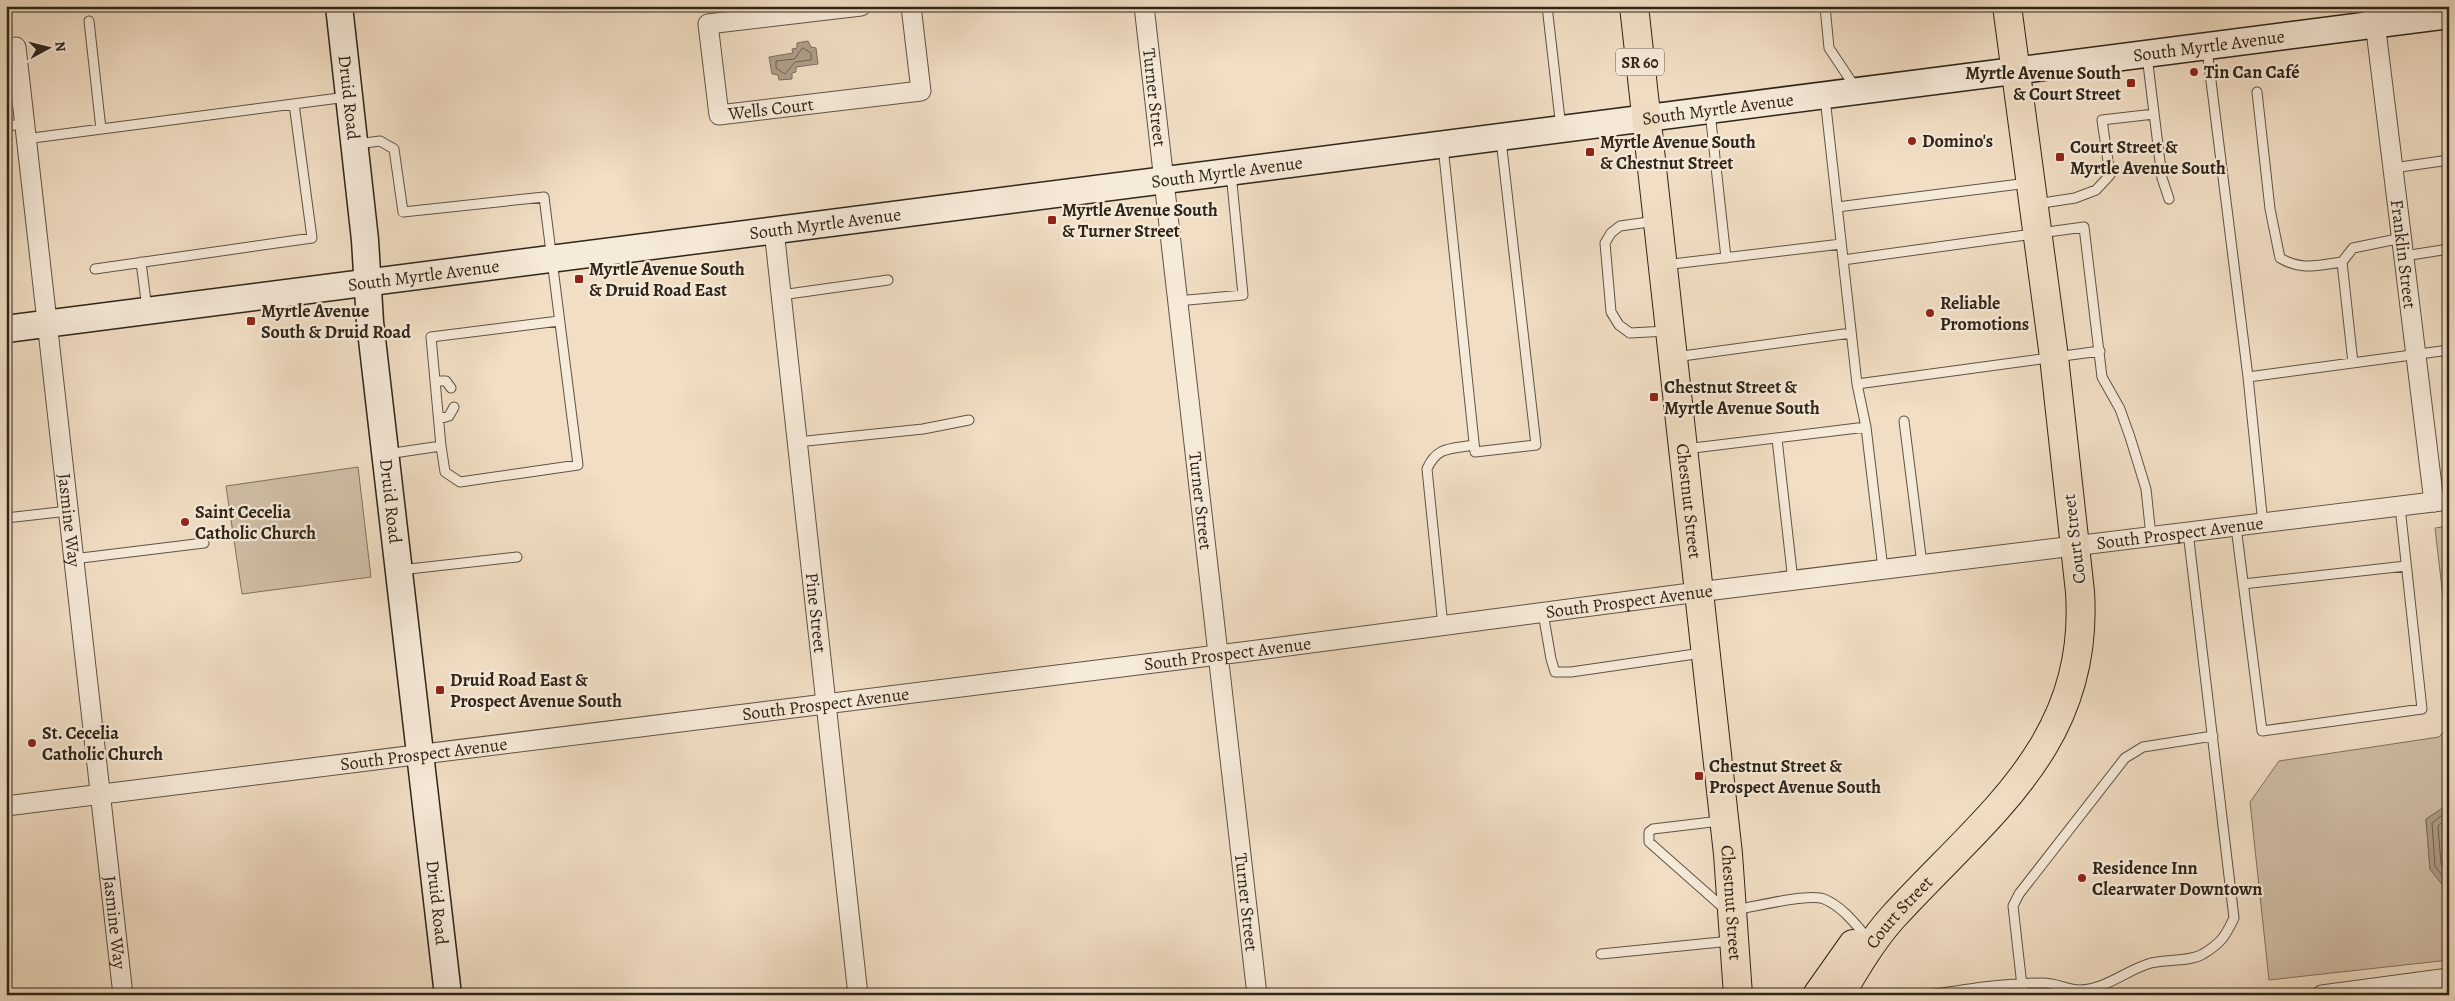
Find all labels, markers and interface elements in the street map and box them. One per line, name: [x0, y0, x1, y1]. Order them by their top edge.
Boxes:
north arrow: [22, 22, 72, 72]
street label: South Myrtle Avenue: [2132, 24, 2286, 67]
text: N: [50, 40, 70, 53]
street label: Turner Street: [1137, 47, 1172, 148]
road number: SR 60: [1616, 48, 1664, 76]
street label: Druid Road: [333, 54, 366, 141]
place label: Tin Can Café: [2204, 60, 2300, 84]
place label: Myrtle Avenue South & Court Street: [1965, 61, 2121, 106]
marker: Tin Can Café: [2188, 66, 2200, 78]
marker: Myrtle Avenue South & Court Street: [2125, 77, 2137, 89]
street label: South Myrtle Avenue: [1641, 87, 1795, 131]
street label: Wells Court: [726, 92, 815, 126]
place label: Domino's: [1922, 129, 1993, 153]
place label: Myrtle Avenue South & Chestnut Street: [1600, 130, 1756, 175]
marker: Domino's: [1906, 135, 1918, 147]
place label: Court Street & Myrtle Avenue South: [2070, 135, 2226, 180]
marker: Myrtle Avenue South & Chestnut Street: [1584, 146, 1596, 158]
street label: South Myrtle Avenue: [1150, 150, 1304, 194]
marker: Court Street & Myrtle Avenue South: [2054, 151, 2066, 163]
place label: Myrtle Avenue South & Turner Street: [1062, 198, 1218, 243]
street label: Franklin Street: [2385, 198, 2422, 310]
street label: South Myrtle Avenue: [748, 202, 902, 245]
marker: Myrtle Avenue South & Turner Street: [1046, 214, 1058, 226]
street label: South Myrtle Avenue: [346, 254, 501, 297]
place label: Myrtle Avenue South & Druid Road East: [589, 257, 745, 302]
marker: Myrtle Avenue South & Druid Road East: [573, 273, 585, 285]
place label: Reliable Promotions: [1940, 291, 2029, 336]
place label: Myrtle Avenue South & Druid Road: [261, 299, 411, 344]
marker: Reliable Promotions: [1924, 307, 1936, 319]
marker: Myrtle Avenue South & Druid Road: [245, 315, 257, 327]
place label: Chestnut Street & Myrtle Avenue South: [1664, 375, 1820, 420]
marker: Chestnut Street & Myrtle Avenue South: [1648, 391, 1660, 403]
street label: Chestnut Street: [1671, 442, 1707, 560]
street label: Turner Street: [1183, 450, 1218, 551]
street label: Druid Road: [374, 458, 408, 545]
street label: Jasmine Way: [52, 472, 87, 569]
street label: Court Street: [2057, 493, 2091, 585]
place label: Saint Cecelia Catholic Church: [195, 500, 316, 545]
street label: South Prospect Avenue: [2095, 511, 2265, 555]
marker: Saint Cecelia Catholic Church: [179, 516, 191, 528]
street label: Pine Street: [800, 571, 832, 654]
street label: South Prospect Avenue: [1544, 578, 1714, 624]
street label: South Prospect Avenue: [1143, 631, 1313, 676]
place label: Druid Road East & Prospect Avenue South: [450, 668, 622, 713]
street label: South Prospect Avenue: [741, 682, 911, 726]
marker: Druid Road East & Prospect Avenue South: [434, 684, 446, 696]
place label: St. Cecelia Catholic Church: [42, 721, 163, 766]
street label: South Prospect Avenue: [339, 732, 509, 776]
marker: St. Cecelia Catholic Church: [26, 737, 38, 749]
place label: Chestnut Street & Prospect Avenue South: [1709, 754, 1881, 799]
marker: Chestnut Street & Prospect Avenue South: [1693, 770, 1705, 782]
street label: Chestnut Street: [1715, 844, 1748, 961]
street label: Turner Street: [1229, 852, 1264, 953]
place label: Residence Inn Clearwater Downtown: [2092, 856, 2262, 901]
street label: Druid Road: [420, 859, 454, 947]
street label: Court Street: [1860, 870, 1938, 954]
marker: Residence Inn Clearwater Downtown: [2076, 872, 2088, 884]
street label: Jasmine Way: [98, 874, 132, 971]

